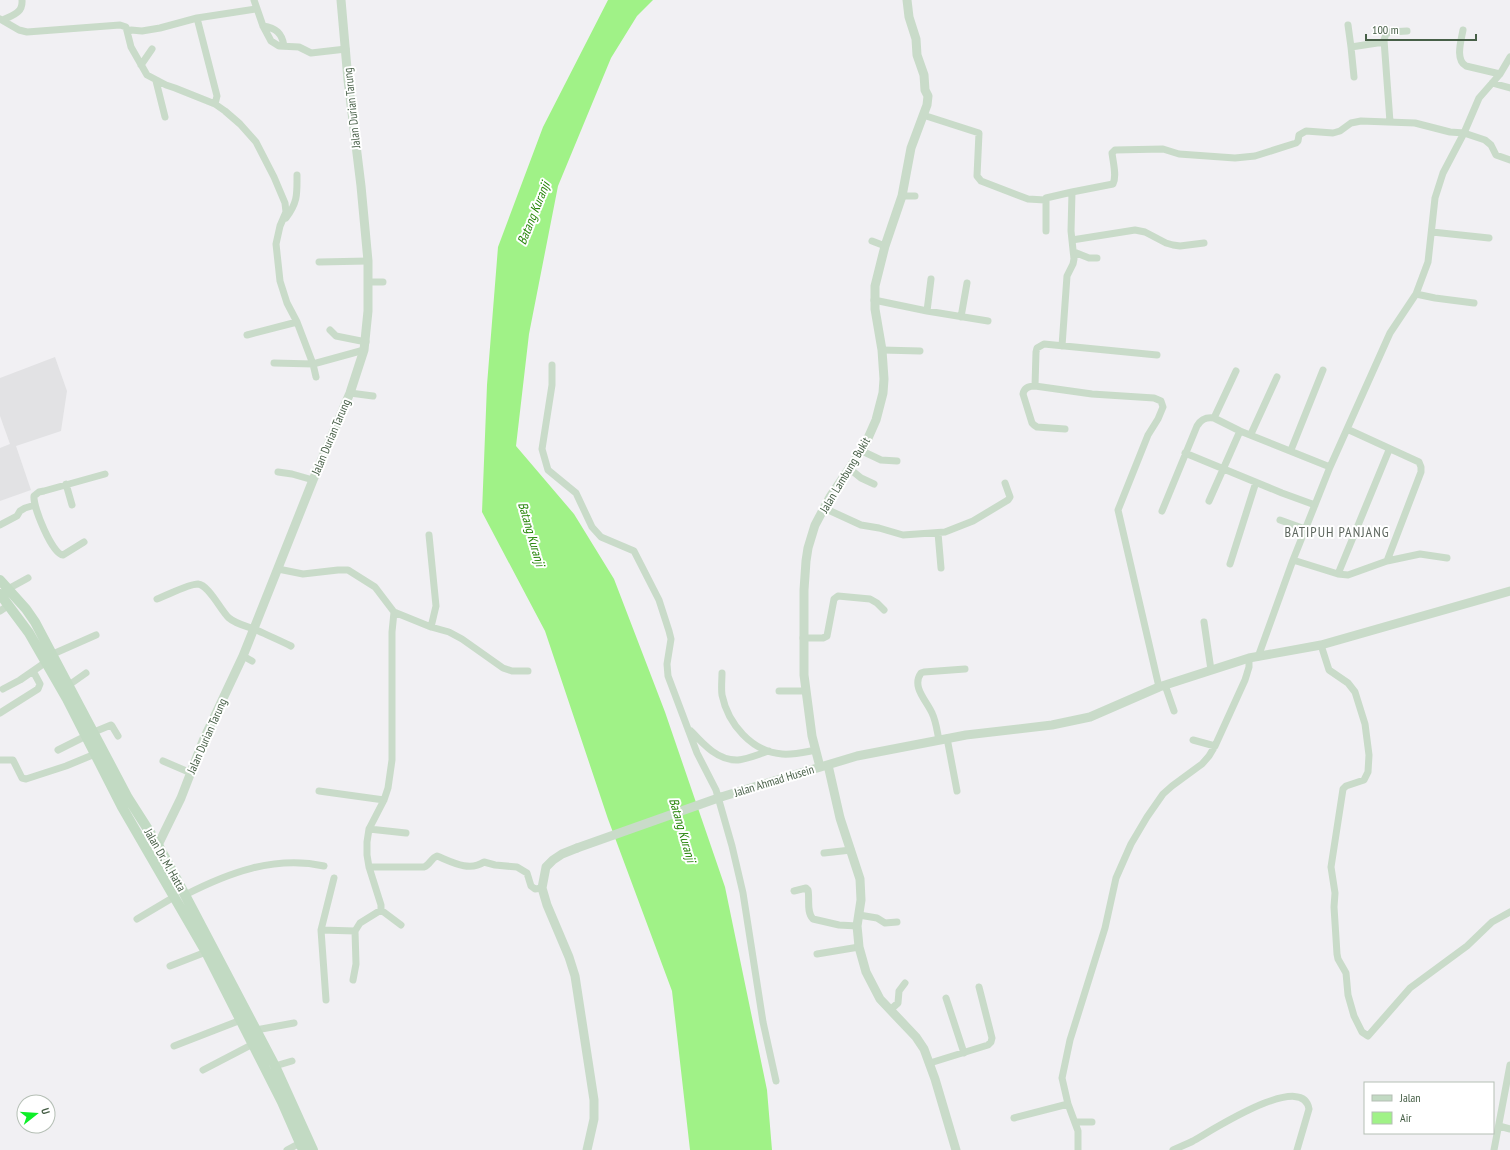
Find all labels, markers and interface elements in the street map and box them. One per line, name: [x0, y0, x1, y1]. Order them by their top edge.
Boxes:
scale bar: [1366, 16, 1476, 42]
text: 100 m: [1372, 22, 1399, 37]
street label: Jalan Durian Tarung: [340, 67, 363, 150]
water label: Batang Kuranji: [513, 177, 555, 247]
street label: Jalan Durian Tarung: [307, 397, 353, 478]
street label: Jalan Lambung Bukit: [816, 434, 873, 516]
water label: Batang Kuranji: [514, 500, 549, 570]
district label: BATIPUH PANJANG: [1284, 523, 1390, 541]
street label: Jalan Durian Tarung: [183, 696, 230, 777]
street label: Jalan Ahmad Husein: [731, 761, 816, 800]
water label: Batang Kuranji: [665, 796, 700, 866]
street label: Jalan Dr. M. Hatta: [141, 825, 190, 894]
legend: [1364, 1082, 1494, 1134]
text: Jalan: [1399, 1090, 1421, 1105]
north arrow: [16, 1094, 56, 1134]
text: U: [38, 1106, 53, 1116]
text: Air: [1400, 1110, 1412, 1125]

